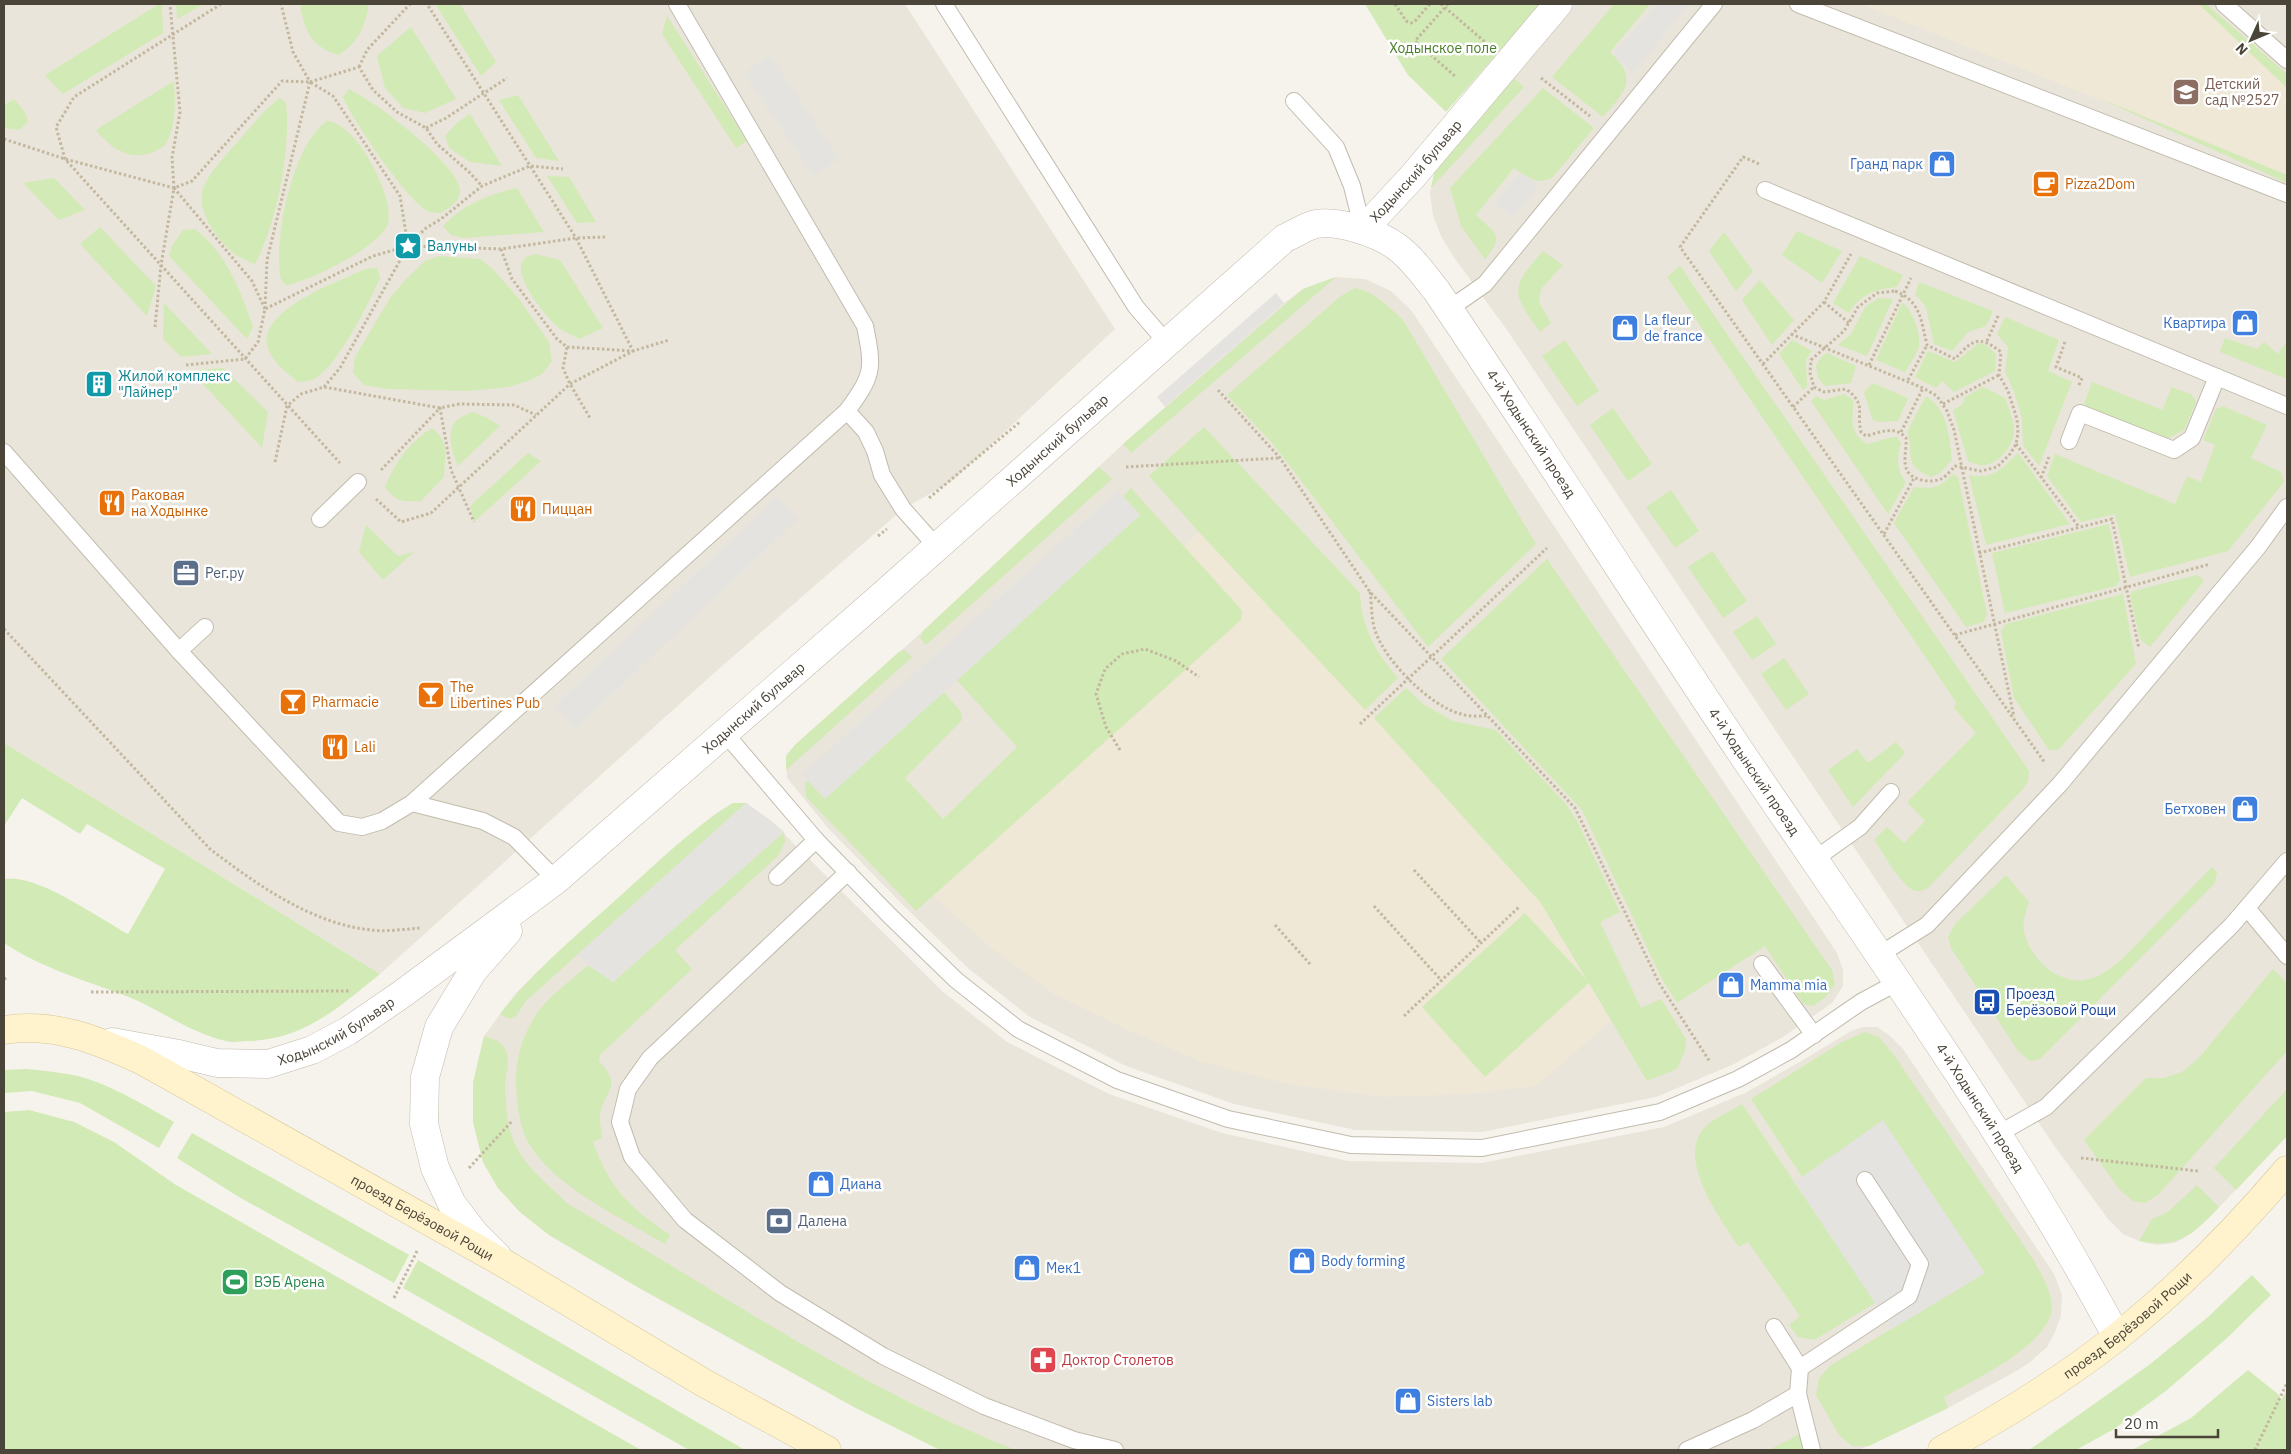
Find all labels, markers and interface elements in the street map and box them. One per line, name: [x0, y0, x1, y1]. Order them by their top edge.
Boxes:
north arrow: [2226, 15, 2276, 65]
park label: Ходынское поле: [1389, 39, 1497, 57]
text: N: [2232, 39, 2252, 59]
place label: Детский сад №2527: [2205, 75, 2279, 109]
school or university icon: Детский сад №2527: [2171, 77, 2201, 107]
street label: Ходынский бульвар: [1366, 116, 1465, 226]
shop icon: Гранд парк: [1927, 149, 1957, 179]
place label: Гранд парк: [1850, 155, 1923, 173]
cafe icon: Pizza2Dom: [2031, 169, 2061, 199]
place label: Pizza2Dom: [2065, 175, 2135, 193]
place icon: Валуны: [393, 231, 423, 261]
place label: Валуны: [427, 237, 477, 255]
shop icon: Квартира: [2230, 308, 2260, 338]
place label: La fleur de france: [1644, 311, 1703, 345]
shop icon: La fleur de france: [1610, 313, 1640, 343]
place label: Квартира: [2163, 314, 2227, 332]
street label: 4-й Ходынский проезд: [1483, 366, 1580, 501]
place label: Жилой комплекс "Лайнер": [118, 367, 230, 401]
building icon: Жилой комплекс "Лайнер": [84, 369, 114, 399]
street label: Ходынский бульвар: [1002, 390, 1112, 490]
place label: Раковая на Ходынке: [131, 486, 208, 520]
restaurant icon: Раковая на Ходынке: [97, 488, 127, 518]
restaurant icon: Пиццан: [508, 494, 538, 524]
place label: Пиццан: [542, 500, 592, 518]
office icon: Рег.ру: [171, 558, 201, 588]
place label: Рег.ру: [205, 564, 244, 582]
street label: Ходынский бульвар: [698, 658, 809, 758]
place label: The Libertines Pub: [450, 678, 540, 712]
bar icon: The Libertines Pub: [416, 680, 446, 710]
bar icon: Pharmacie: [278, 687, 308, 717]
place label: Pharmacie: [312, 693, 379, 711]
street label: 4-й Ходынский проезд: [1705, 705, 1804, 839]
restaurant icon: Lali: [320, 732, 350, 762]
place label: Lali: [354, 738, 376, 756]
shop icon: Бетховен: [2230, 794, 2260, 824]
place label: Бетховен: [2164, 800, 2226, 818]
shop icon: Mamma mia: [1716, 970, 1746, 1000]
place label: Mamma mia: [1750, 976, 1828, 994]
place label: Проезд Берёзовой Рощи: [2006, 985, 2116, 1019]
bus stop icon: Проезд Берёзовой Рощи: [1972, 987, 2002, 1017]
street label: Ходынский бульвар: [275, 993, 398, 1069]
street label: 4-й Ходынский проезд: [1932, 1040, 2028, 1176]
shop icon: Диана: [806, 1169, 836, 1199]
street label: проезд Берёзовой Рощи: [348, 1170, 497, 1265]
place label: Диана: [840, 1175, 882, 1193]
bank icon: Далена: [764, 1206, 794, 1236]
place label: Далена: [798, 1212, 848, 1230]
shop icon: Body forming: [1287, 1246, 1317, 1276]
place label: Body forming: [1321, 1252, 1406, 1270]
shop icon: Мек1: [1012, 1253, 1042, 1283]
place label: Мек1: [1046, 1259, 1081, 1277]
sports icon: ВЭБ Арена: [220, 1267, 250, 1297]
street label: проезд Берёзовой Рощи: [2060, 1268, 2195, 1383]
place label: ВЭБ Арена: [254, 1273, 325, 1291]
pharmacy icon: Доктор Столетов: [1028, 1345, 1058, 1375]
place label: Доктор Столетов: [1062, 1351, 1174, 1369]
shop icon: Sisters lab: [1393, 1386, 1423, 1416]
place label: Sisters lab: [1427, 1392, 1493, 1410]
scale bar: [2116, 1406, 2218, 1438]
text: 20 m: [2124, 1414, 2159, 1433]

